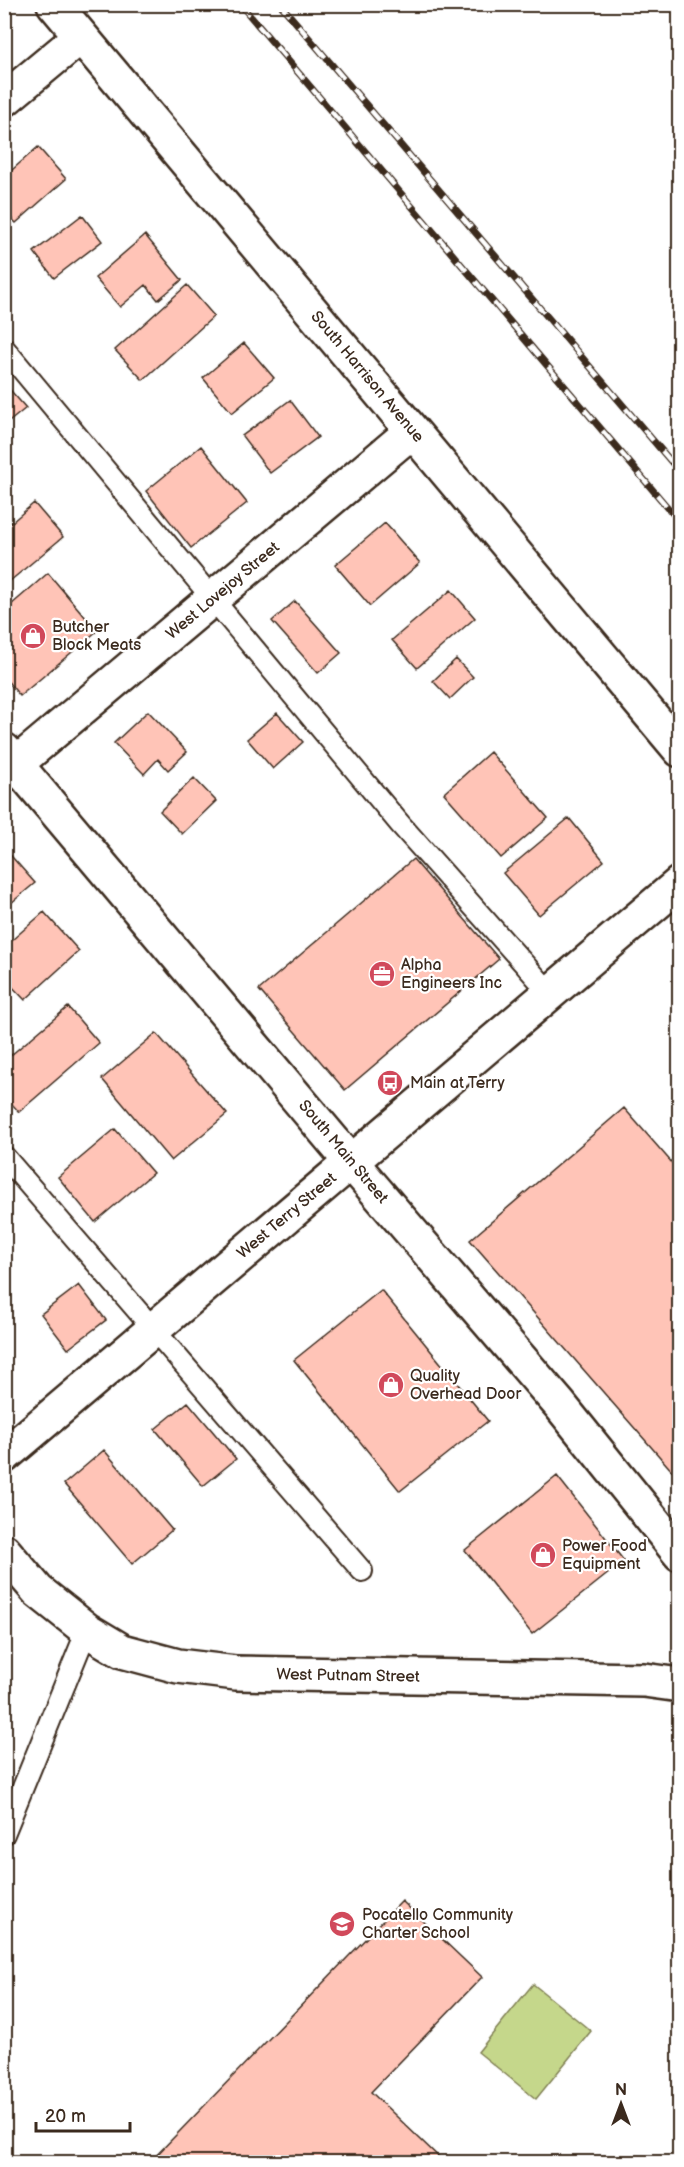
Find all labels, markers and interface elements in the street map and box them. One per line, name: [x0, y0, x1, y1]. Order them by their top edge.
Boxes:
street label: South Harrison Avenue: [306, 307, 428, 447]
street label: West Lovejoy Street: [163, 538, 284, 644]
place label: Butcher Block Meats: [52, 618, 141, 655]
shop icon: Butcher Block Meats: [18, 621, 48, 651]
place label: Alpha Engineers Inc: [401, 956, 502, 993]
office icon: Alpha Engineers Inc: [367, 959, 397, 989]
bus stop icon: Main at Terry: [375, 1068, 405, 1098]
place label: Main at Terry: [410, 1074, 506, 1093]
street label: South Main Street: [294, 1096, 392, 1208]
street label: West Terry Street: [233, 1169, 341, 1263]
place label: Quality Overhead Door: [410, 1367, 521, 1404]
shop icon: Quality Overhead Door: [376, 1370, 406, 1400]
place label: Power Food Equipment: [562, 1537, 647, 1574]
shop icon: Power Food Equipment: [528, 1540, 558, 1570]
street label: West Putnam Street: [276, 1665, 420, 1687]
place label: Pocatello Community Charter School: [362, 1906, 514, 1943]
school or university icon: Pocatello Community Charter School: [327, 1909, 357, 1939]
north arrow: [591, 2074, 651, 2134]
text: N: [615, 2081, 627, 2100]
scale bar: [36, 2095, 130, 2133]
text: 20 m: [45, 2106, 86, 2127]

